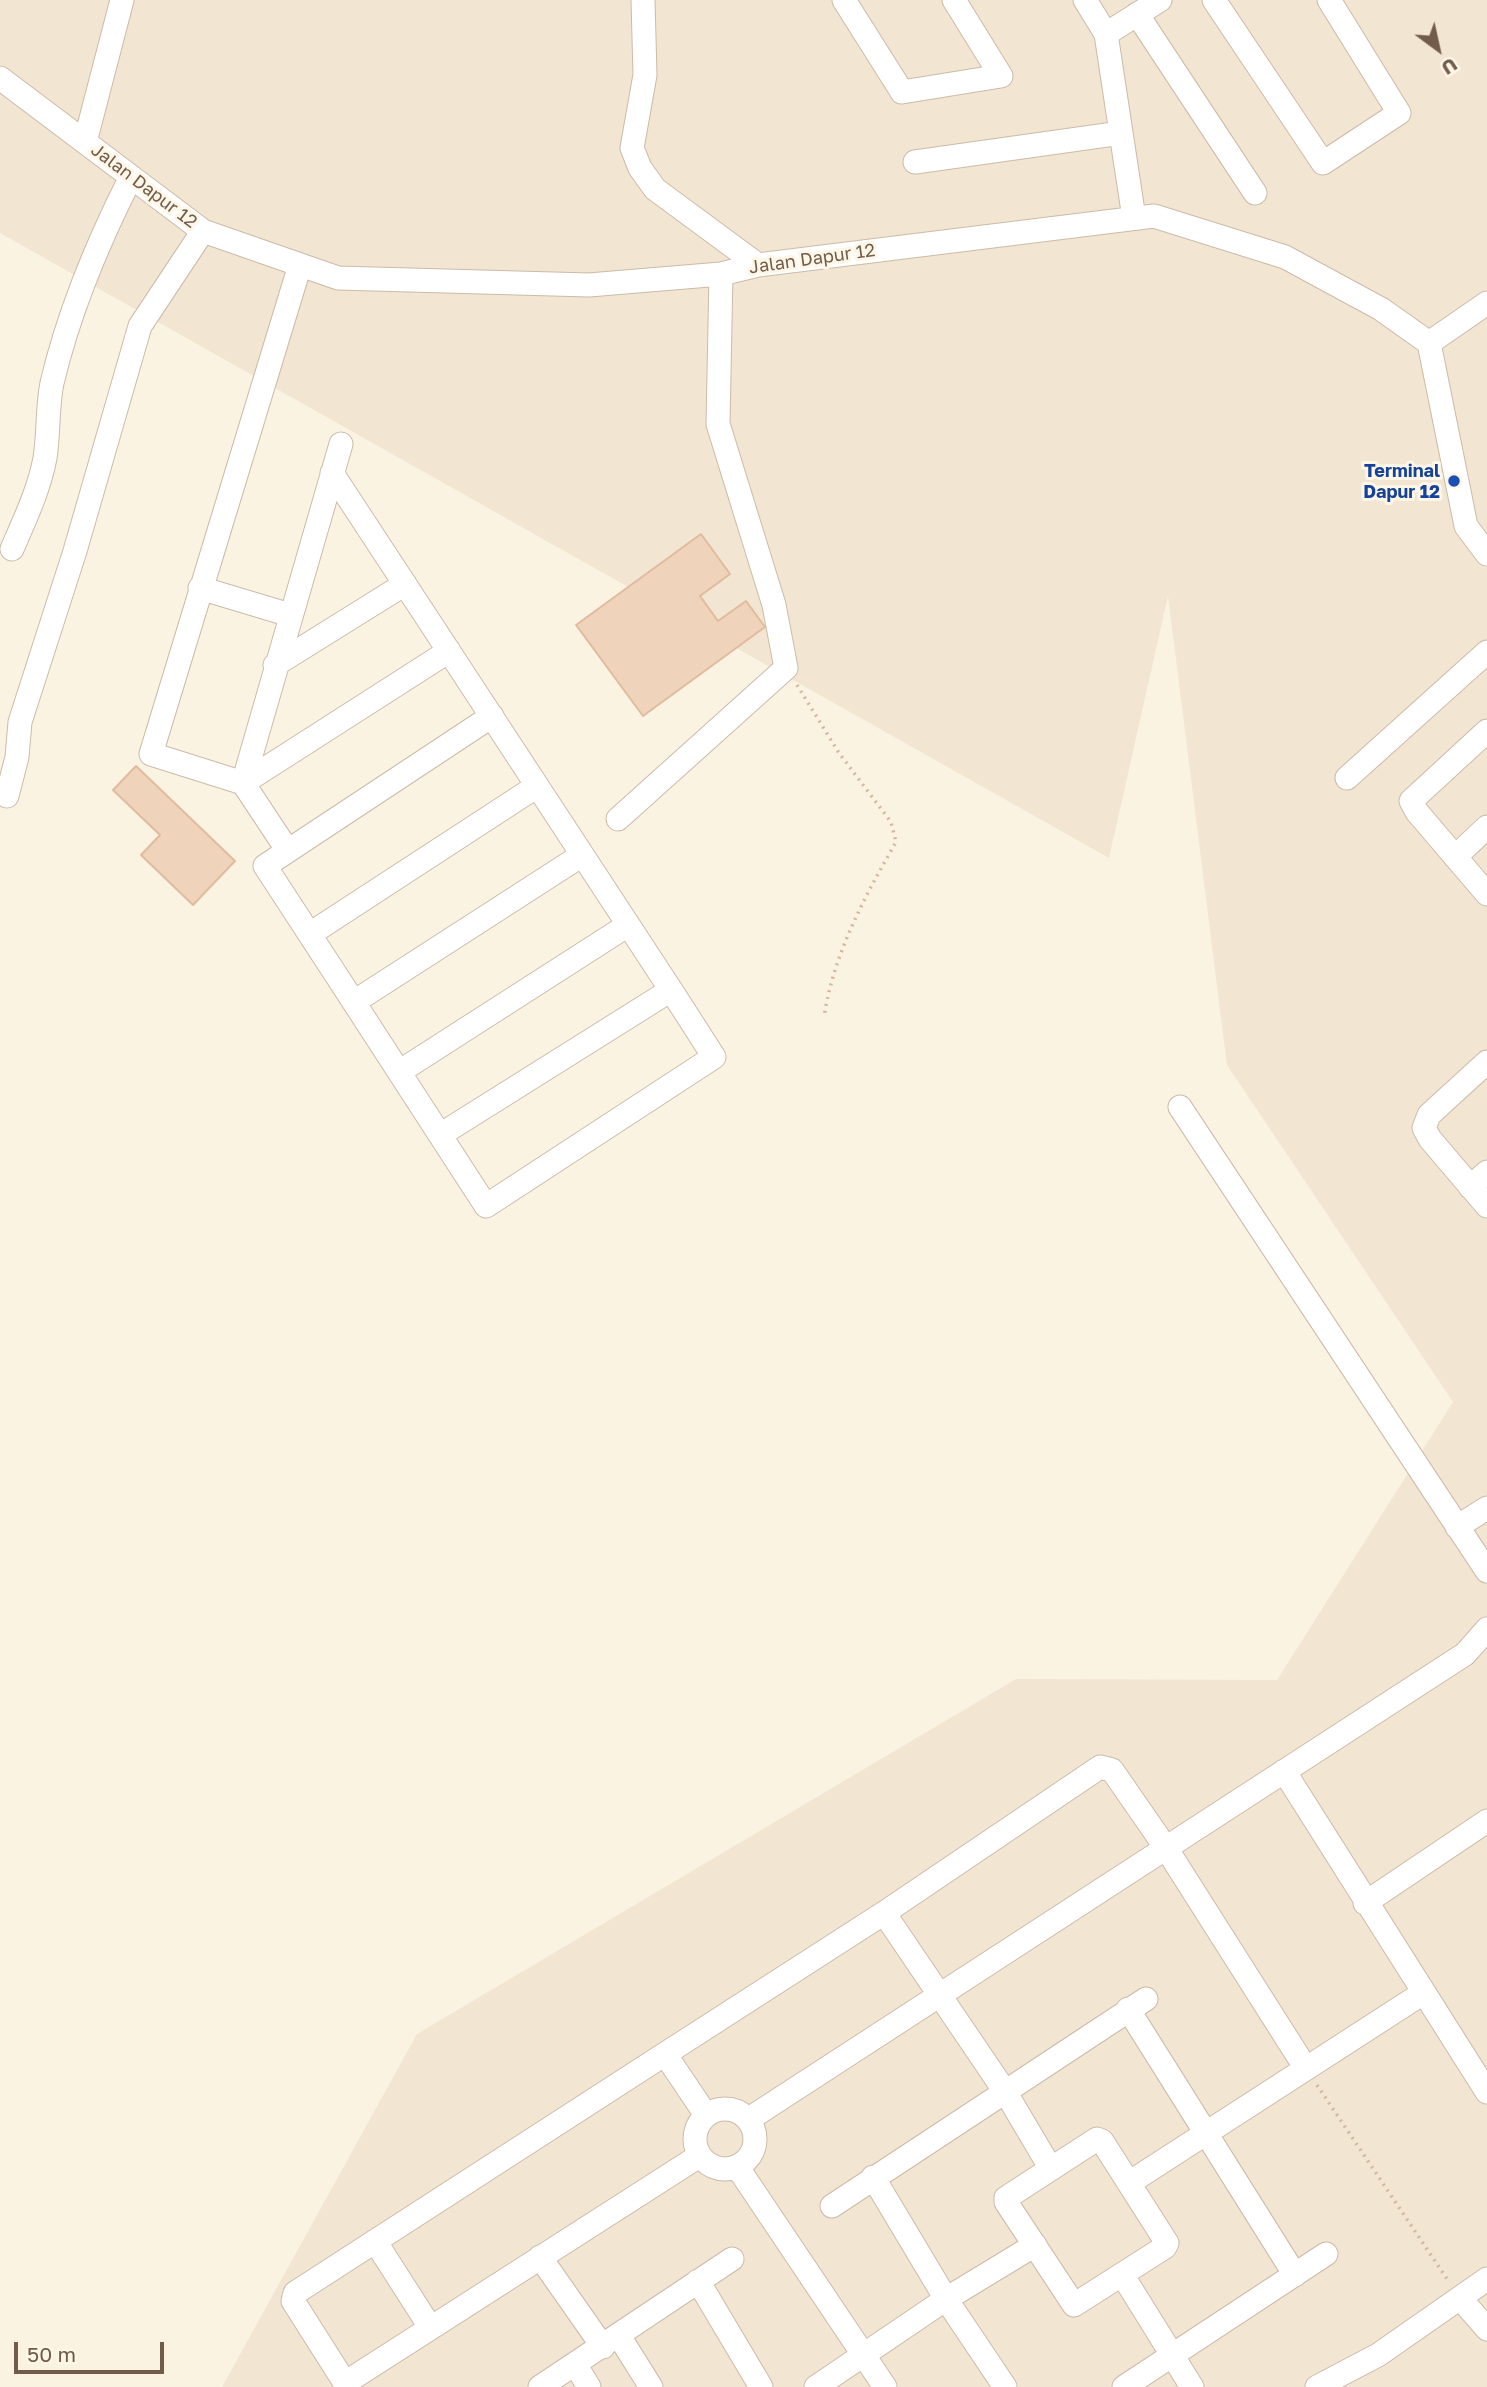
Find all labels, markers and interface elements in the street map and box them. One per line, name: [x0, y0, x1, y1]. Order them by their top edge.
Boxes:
north arrow: [1403, 14, 1473, 84]
text: U: [1438, 54, 1462, 80]
street label: Jalan Dapur 12: [87, 139, 201, 233]
street label: Jalan Dapur 12: [748, 239, 876, 279]
place label: Terminal Dapur 12: [1363, 460, 1440, 503]
marker: Terminal Dapur 12: [1446, 473, 1462, 489]
scale bar: [18, 2328, 168, 2372]
text: 50 m: [27, 2341, 76, 2367]

